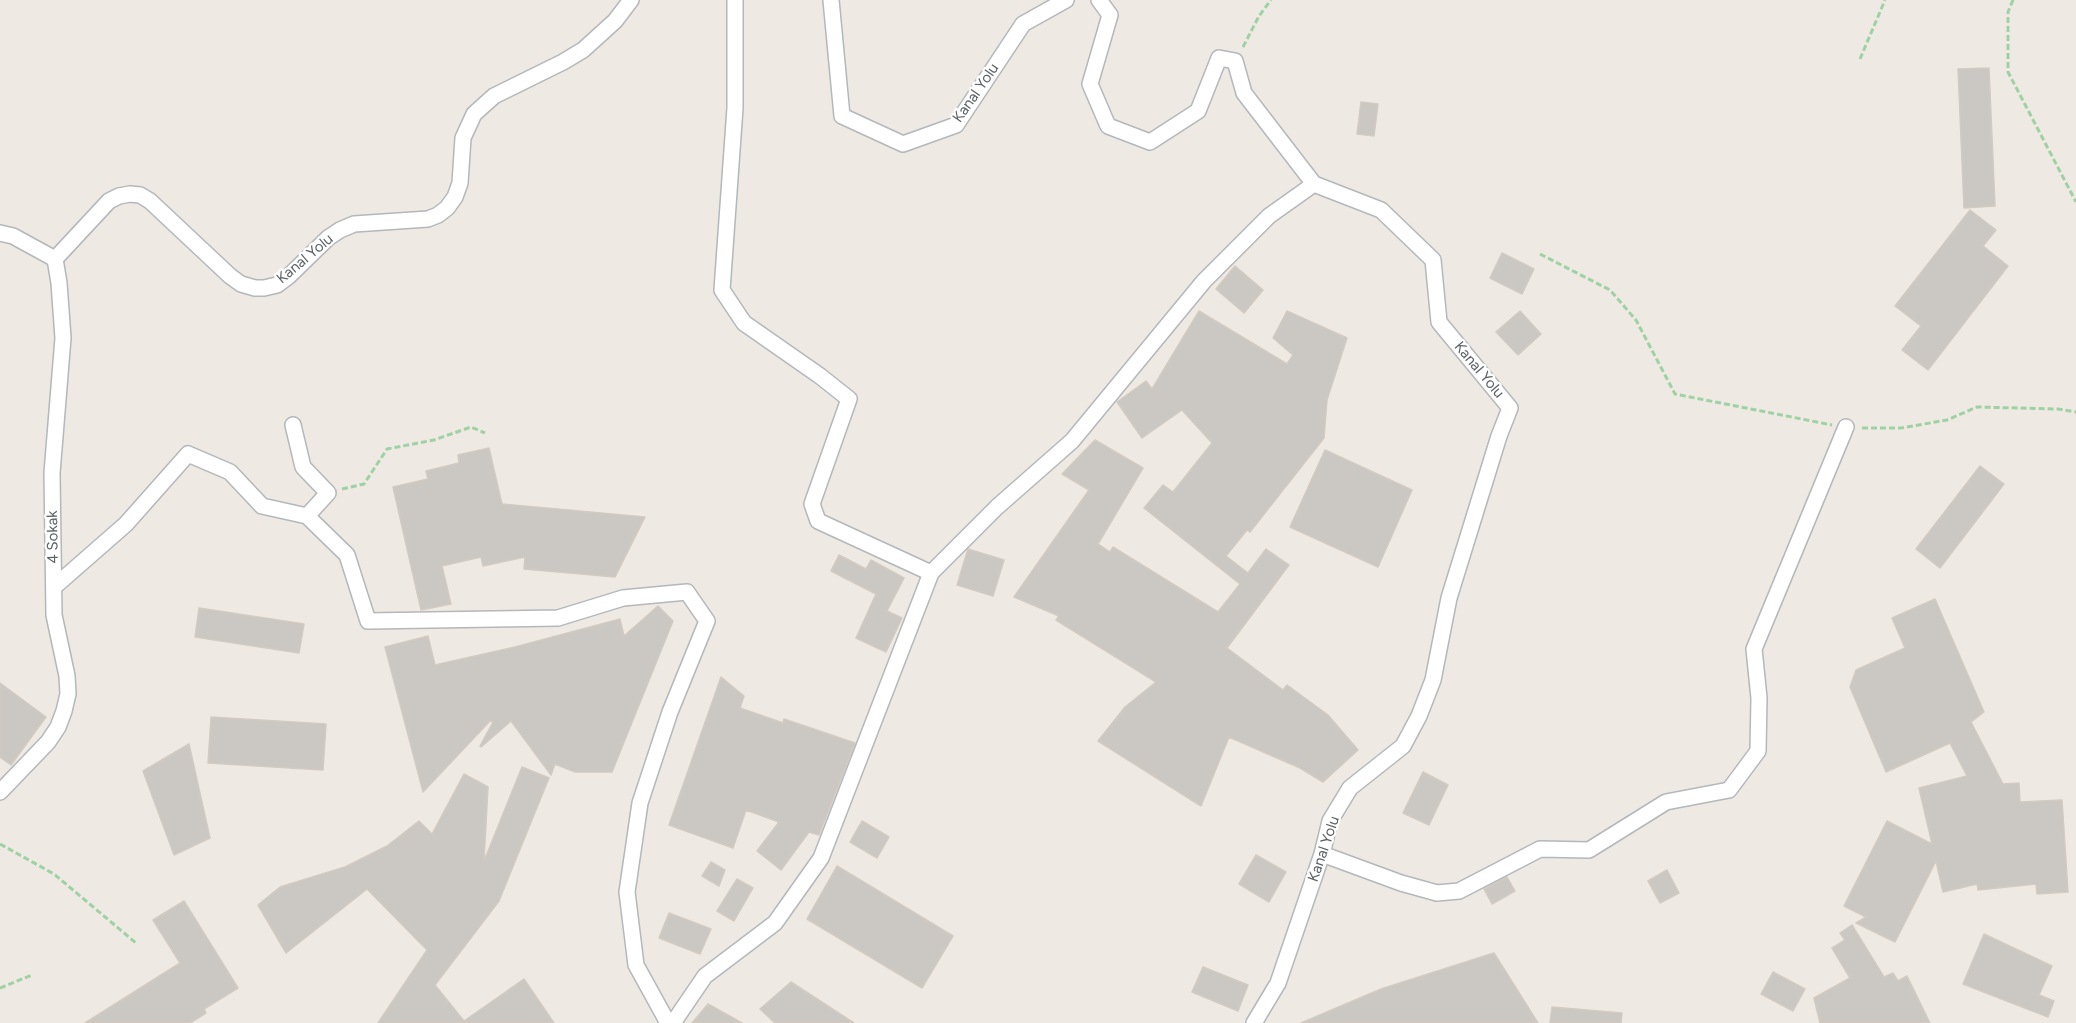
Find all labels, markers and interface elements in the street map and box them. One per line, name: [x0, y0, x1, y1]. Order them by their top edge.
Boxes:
street label: Kanal Yolu: [949, 60, 1003, 126]
street label: Kanal Yolu: [273, 230, 337, 288]
street label: Kanal Yolu: [1450, 338, 1508, 402]
street label: 4 Sokak: [44, 510, 62, 564]
street label: Kanal Yolu: [1304, 814, 1344, 884]

